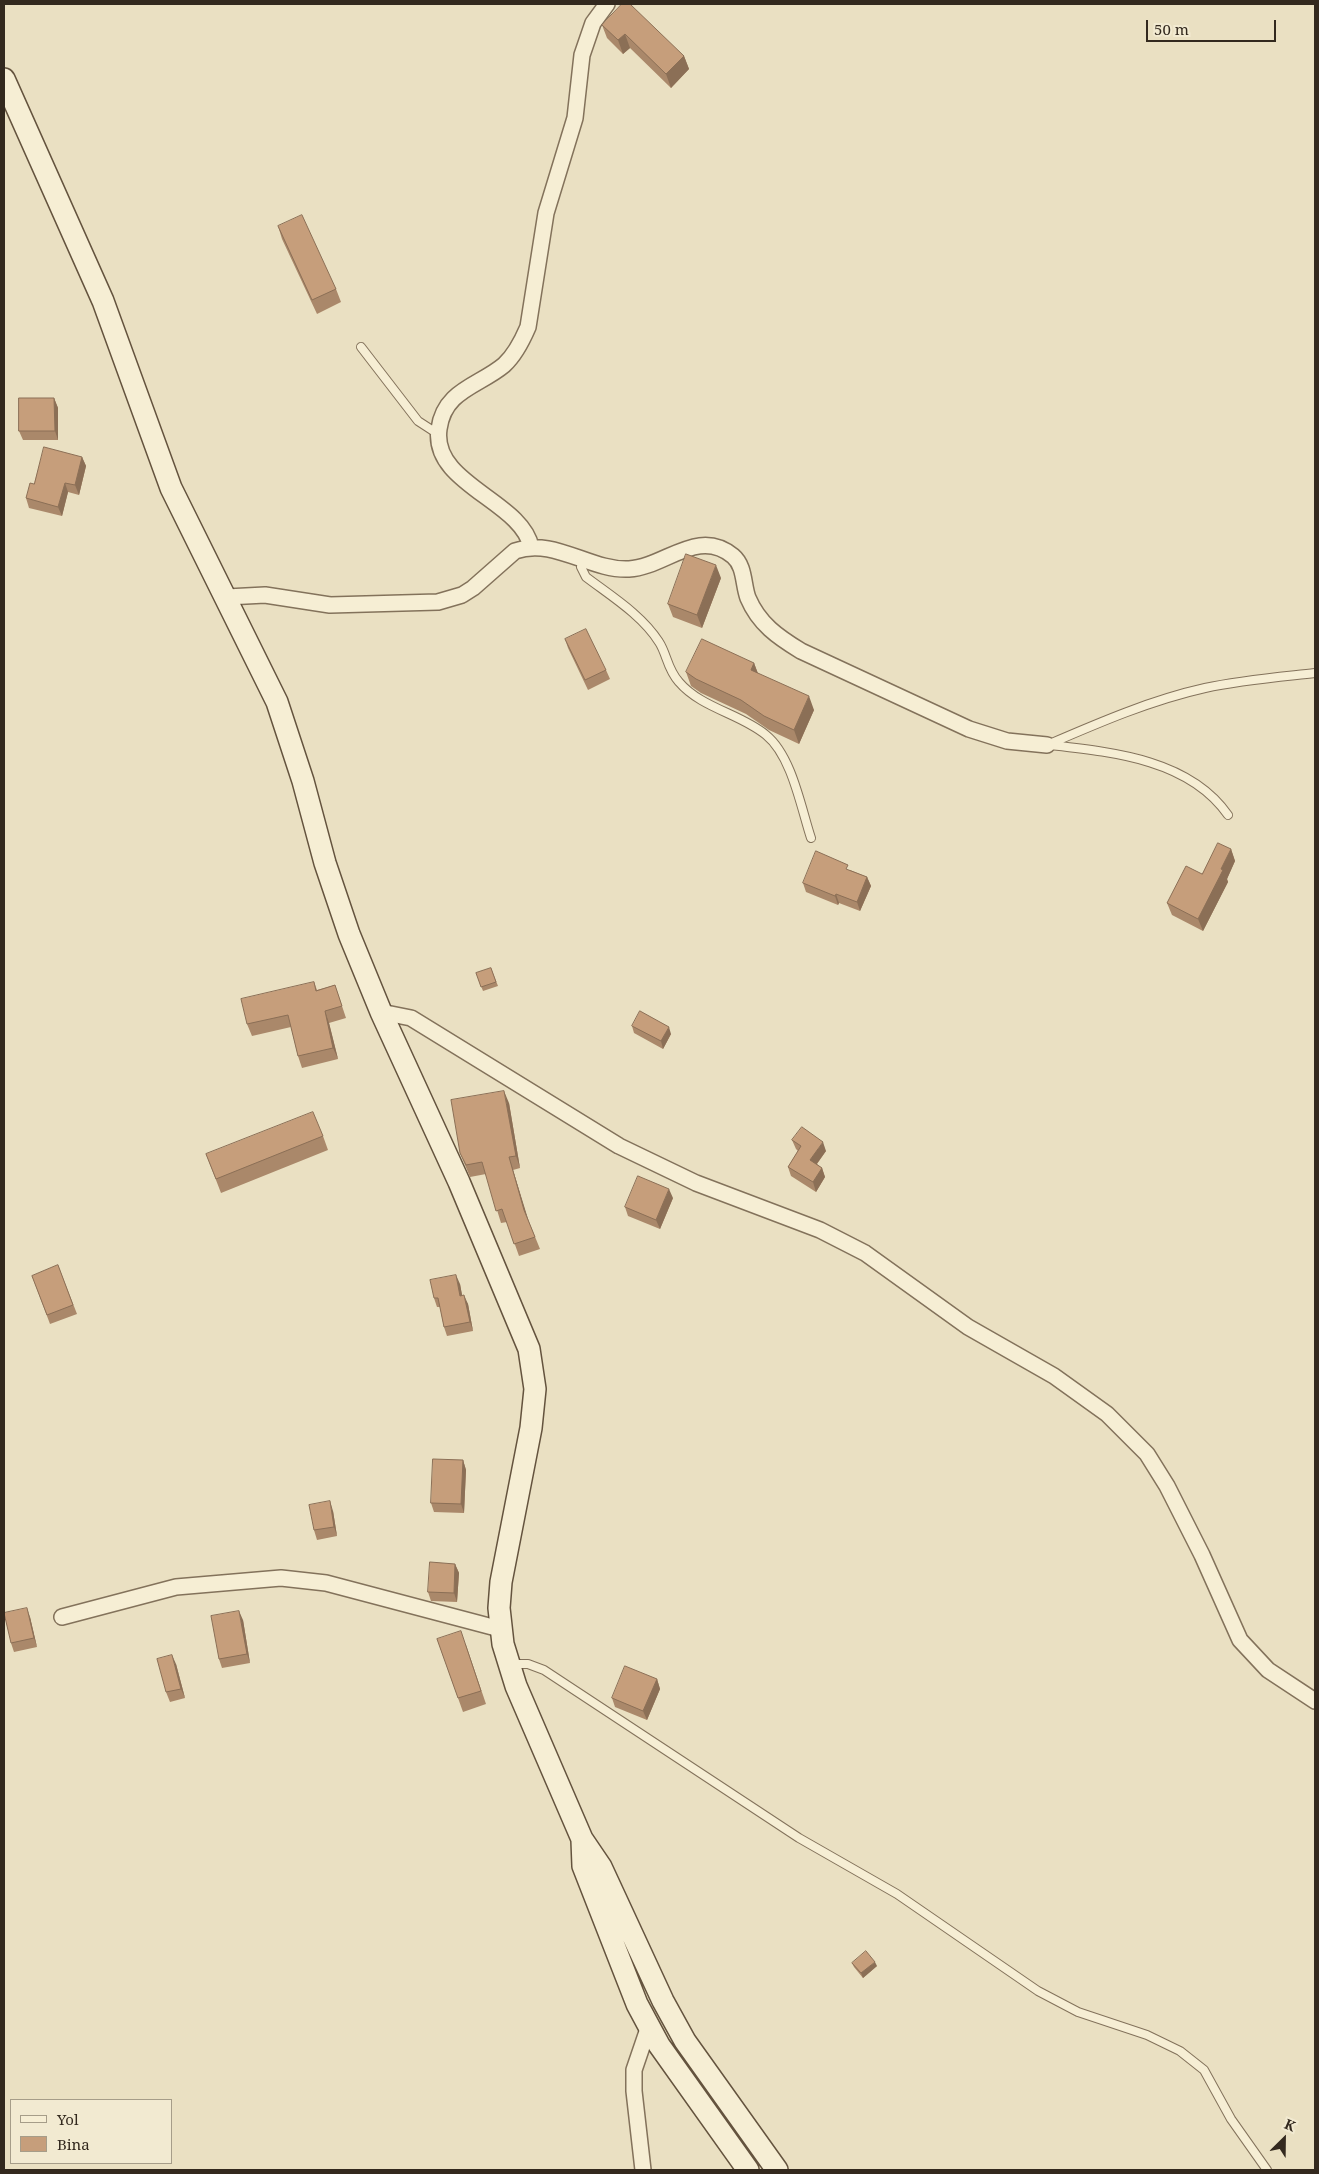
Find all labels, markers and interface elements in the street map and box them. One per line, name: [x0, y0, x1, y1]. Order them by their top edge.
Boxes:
scale bar: [1149, 10, 1279, 42]
text: 50 m: [1154, 19, 1189, 39]
legend: [10, 2099, 172, 2164]
text: Yol: [57, 2109, 79, 2129]
north arrow: [1259, 2114, 1309, 2164]
text: K: [1282, 2114, 1299, 2135]
text: Bina: [57, 2134, 90, 2154]

